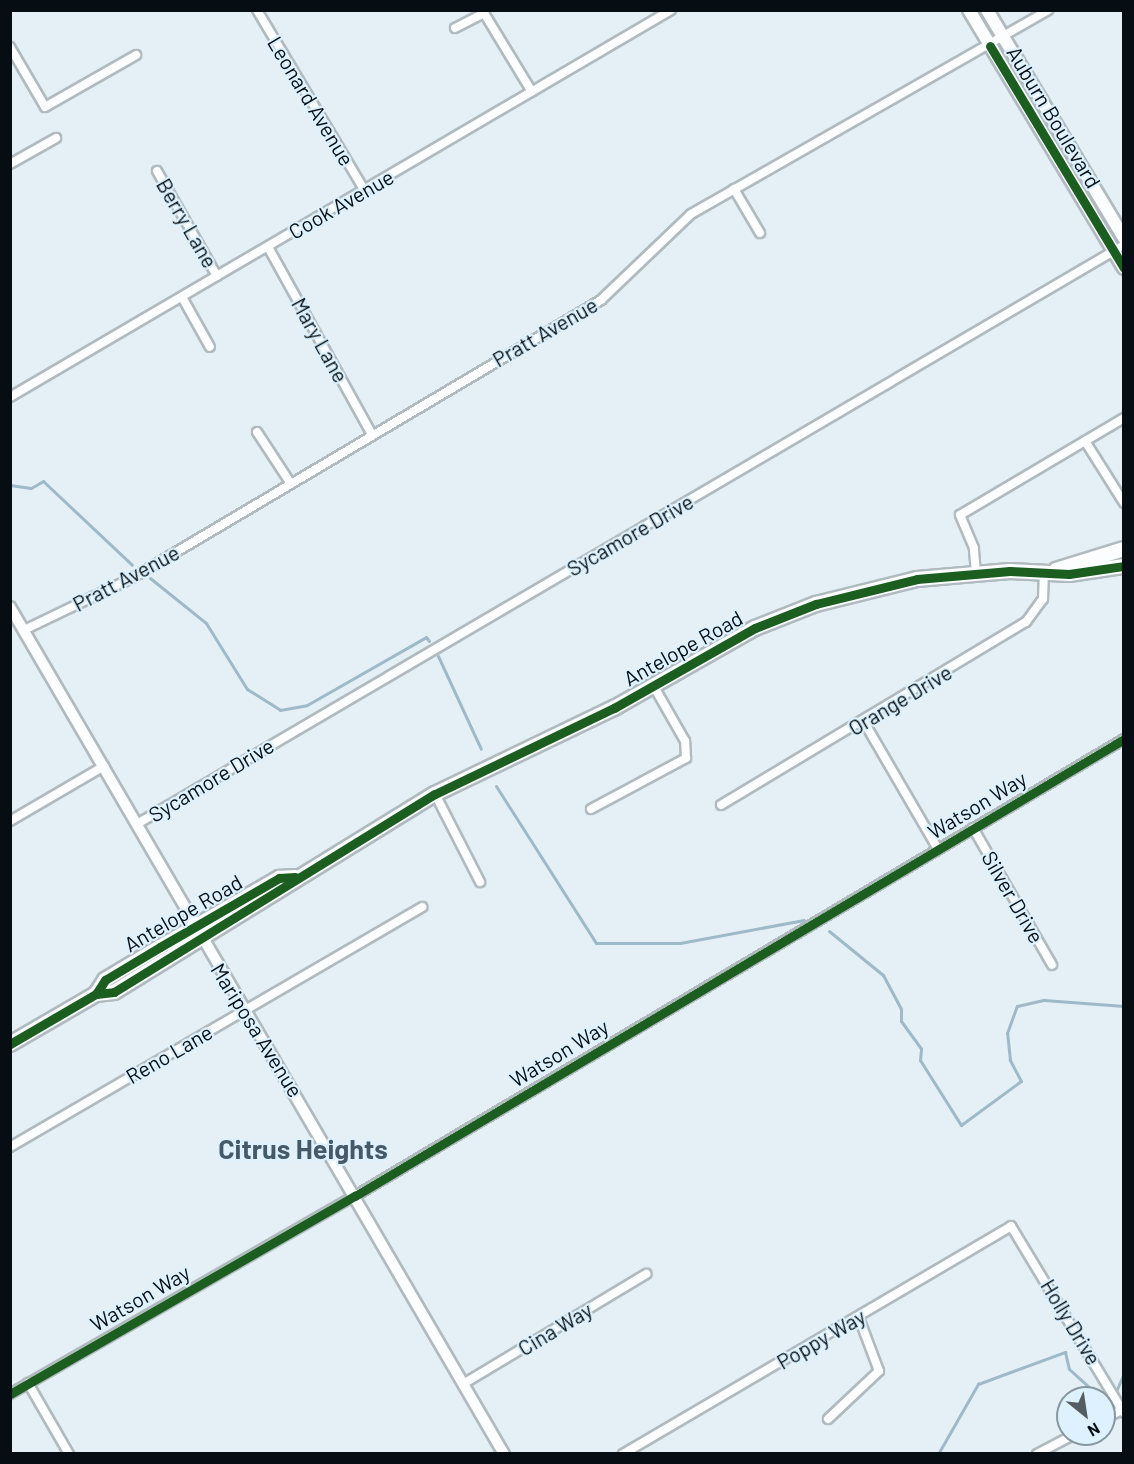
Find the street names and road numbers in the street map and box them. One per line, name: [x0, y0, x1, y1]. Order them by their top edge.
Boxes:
street label: Leonard Avenue: [262, 32, 360, 170]
street label: Auburn Boulevard: [1002, 42, 1106, 192]
street label: Cook Avenue: [284, 164, 398, 244]
street label: Berry Lane: [151, 174, 223, 272]
street label: Pratt Avenue: [488, 292, 602, 372]
street label: Mary Lane: [286, 293, 354, 387]
street label: Sycamore Drive: [562, 489, 698, 581]
street label: Pratt Avenue: [68, 539, 184, 617]
street label: Antelope Road: [619, 605, 747, 691]
street label: Orange Drive: [844, 659, 956, 741]
street label: Sycamore Drive: [144, 733, 278, 827]
street label: Watson Way: [923, 766, 1031, 844]
street label: Silver Drive: [977, 847, 1049, 947]
street label: Antelope Road: [119, 869, 247, 957]
street label: Mariposa Avenue: [206, 958, 308, 1102]
street label: Watson Way: [505, 1014, 613, 1092]
street label: Reno Lane: [121, 1019, 217, 1089]
street label: Watson Way: [86, 1259, 194, 1337]
street label: Holly Drive: [1036, 1275, 1106, 1369]
street label: Cina Way: [513, 1297, 597, 1361]
street label: Poppy Way: [772, 1304, 870, 1374]

